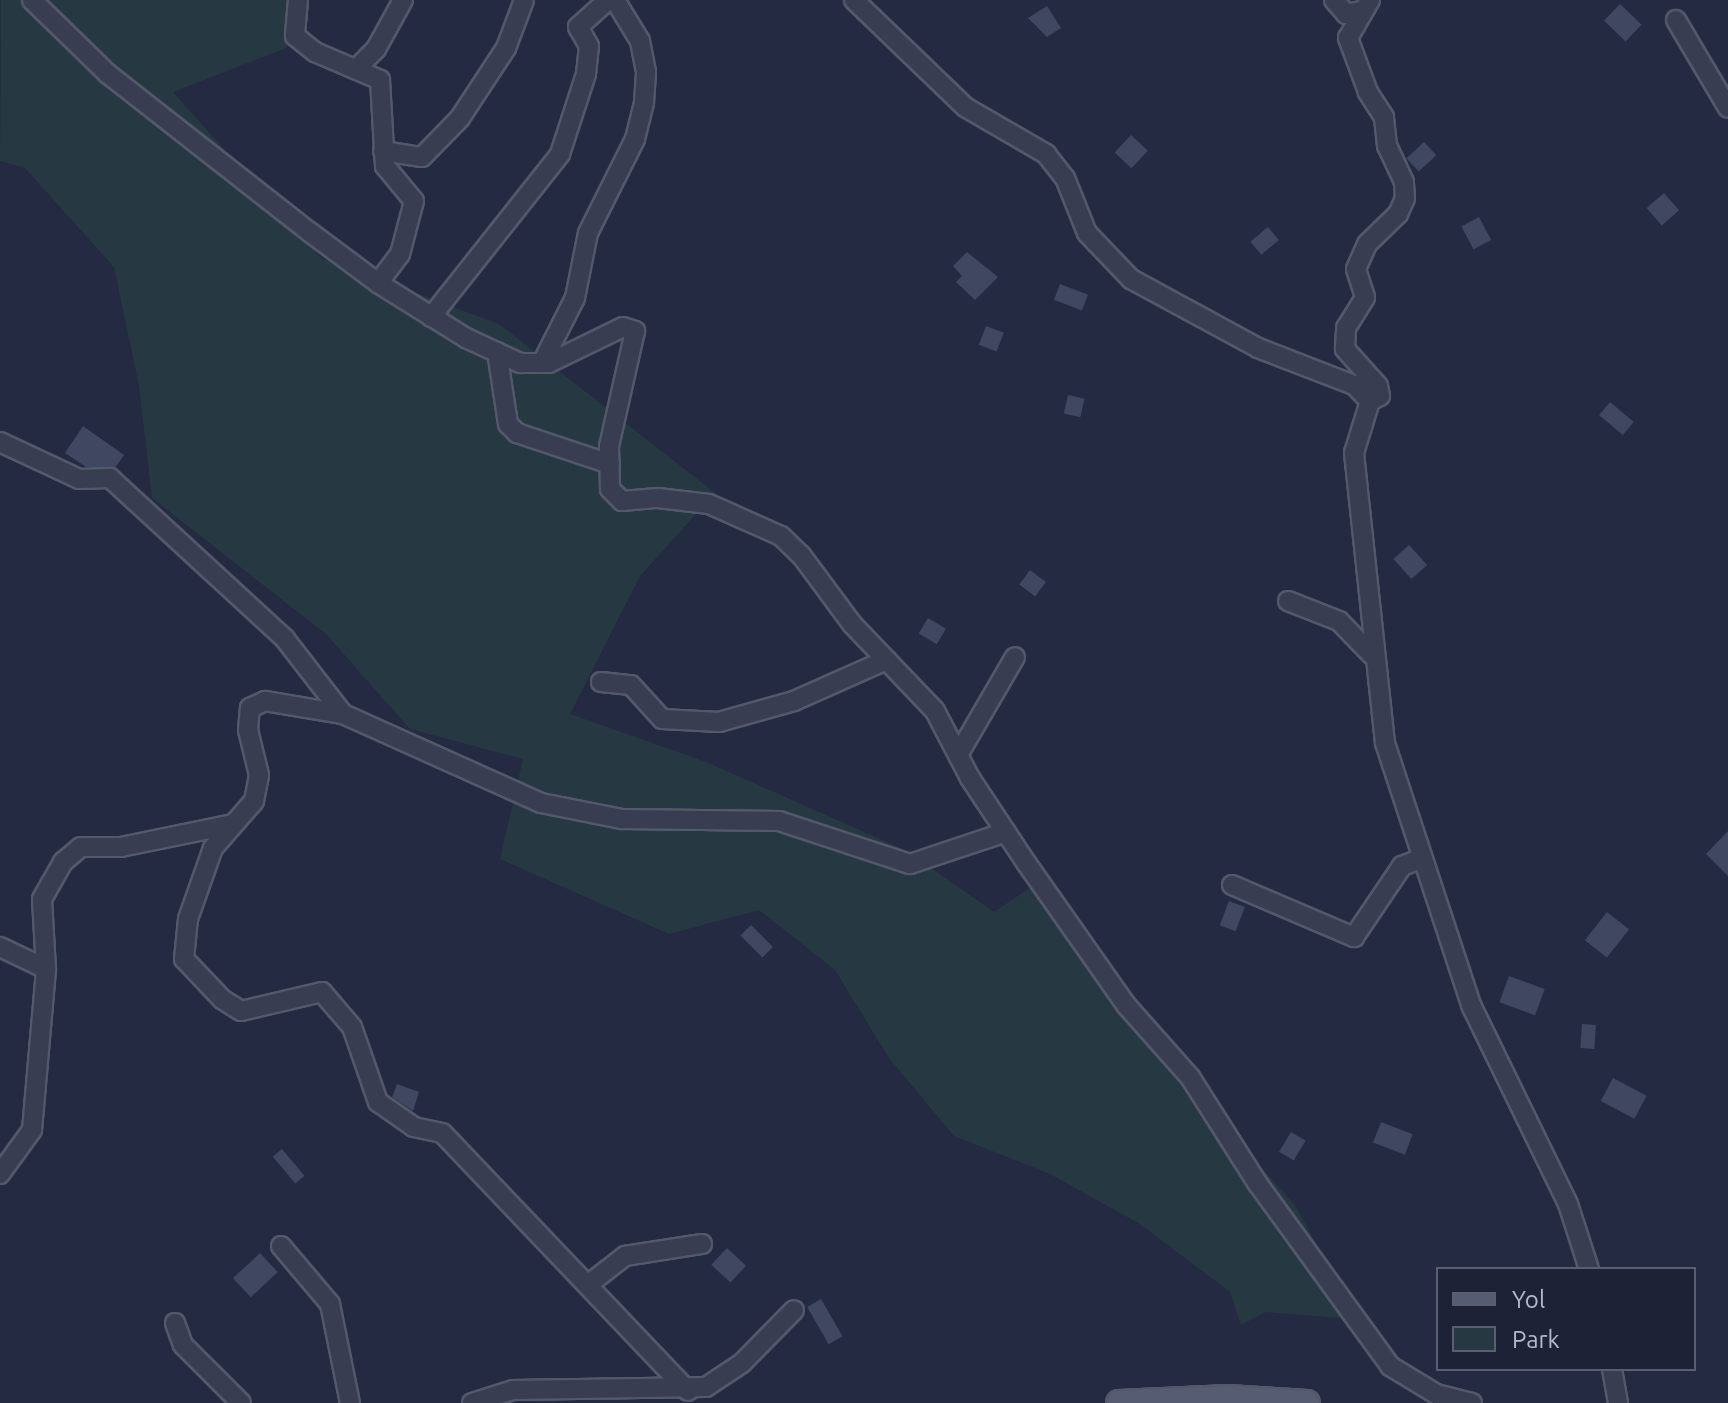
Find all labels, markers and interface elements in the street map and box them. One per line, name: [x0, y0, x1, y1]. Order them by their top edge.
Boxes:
legend: [1436, 1267, 1696, 1371]
text: Yol: [1512, 1286, 1545, 1313]
text: Park: [1512, 1326, 1560, 1353]

